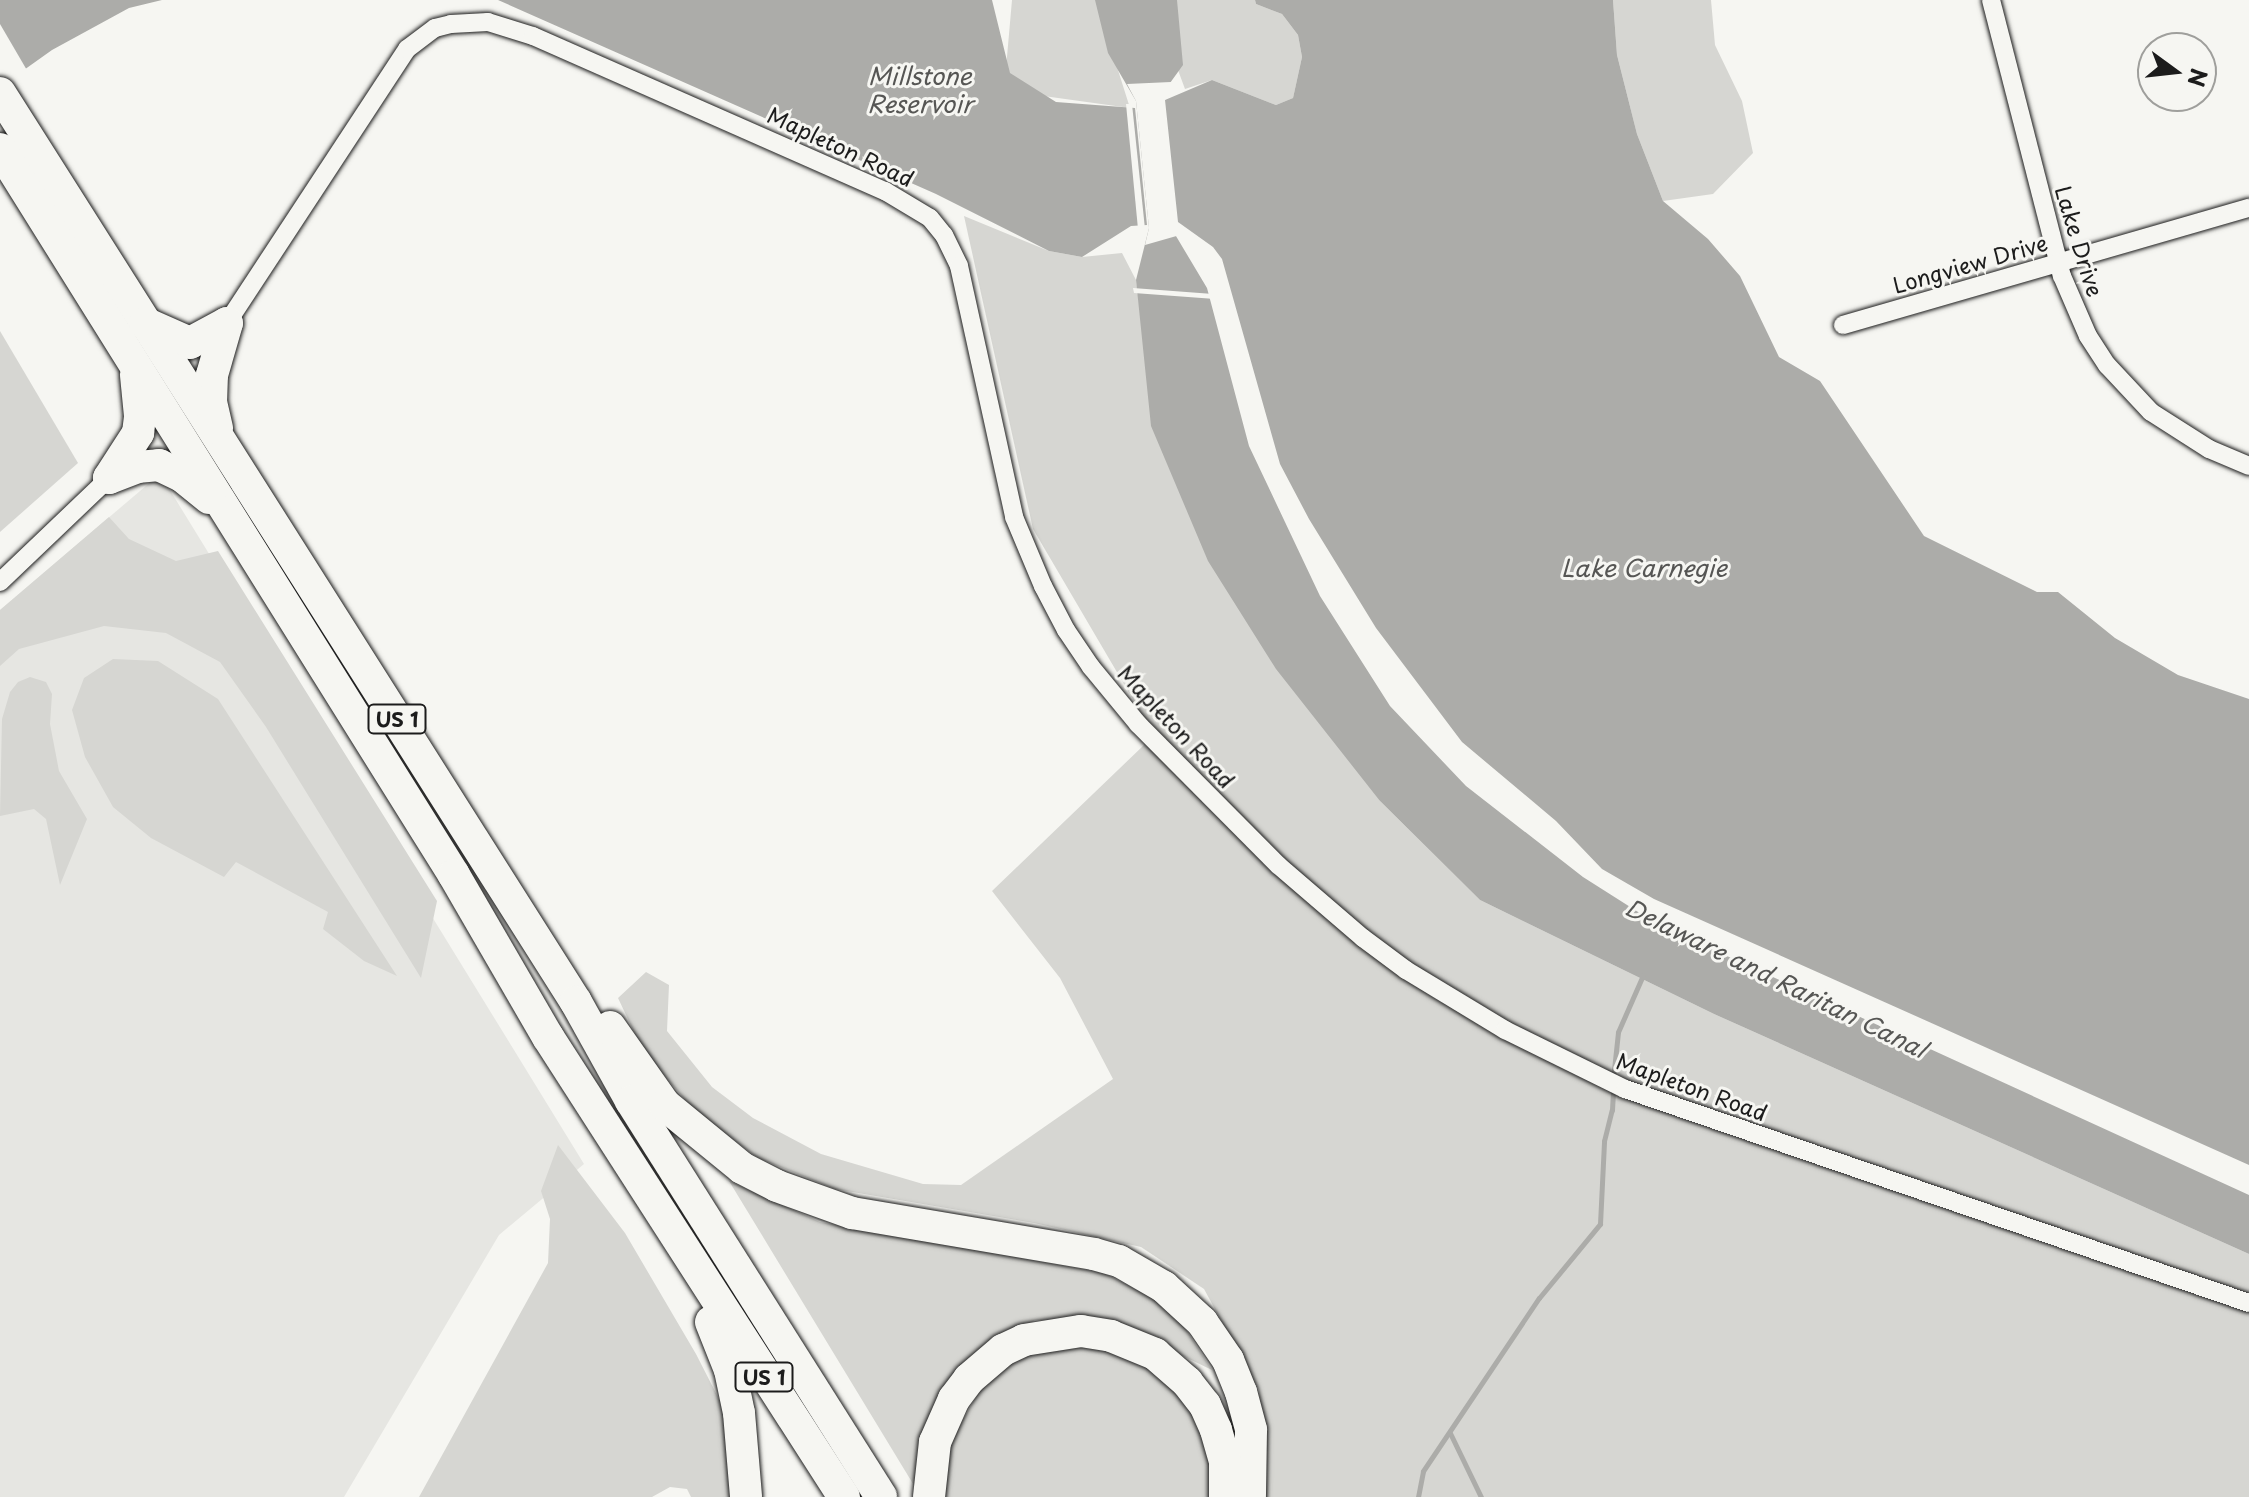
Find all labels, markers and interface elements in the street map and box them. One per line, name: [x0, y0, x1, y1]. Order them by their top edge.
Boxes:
north arrow: [2137, 32, 2217, 112]
water label: Millstone Reservoir: [867, 62, 973, 118]
text: N: [2181, 65, 2217, 91]
street label: Mapleton Road: [764, 101, 918, 191]
street label: Lake Drive: [2051, 183, 2109, 299]
street label: Longview Drive: [1889, 228, 2051, 298]
water label: Lake Carnegie: [1561, 554, 1727, 582]
street label: Mapleton Road: [1113, 659, 1241, 793]
road number: US 1: [367, 703, 427, 735]
water label: Delaware and Raritan Canal: [1620, 892, 1932, 1064]
street label: Mapleton Road: [1613, 1046, 1771, 1126]
road number: US 1: [734, 1361, 794, 1393]

